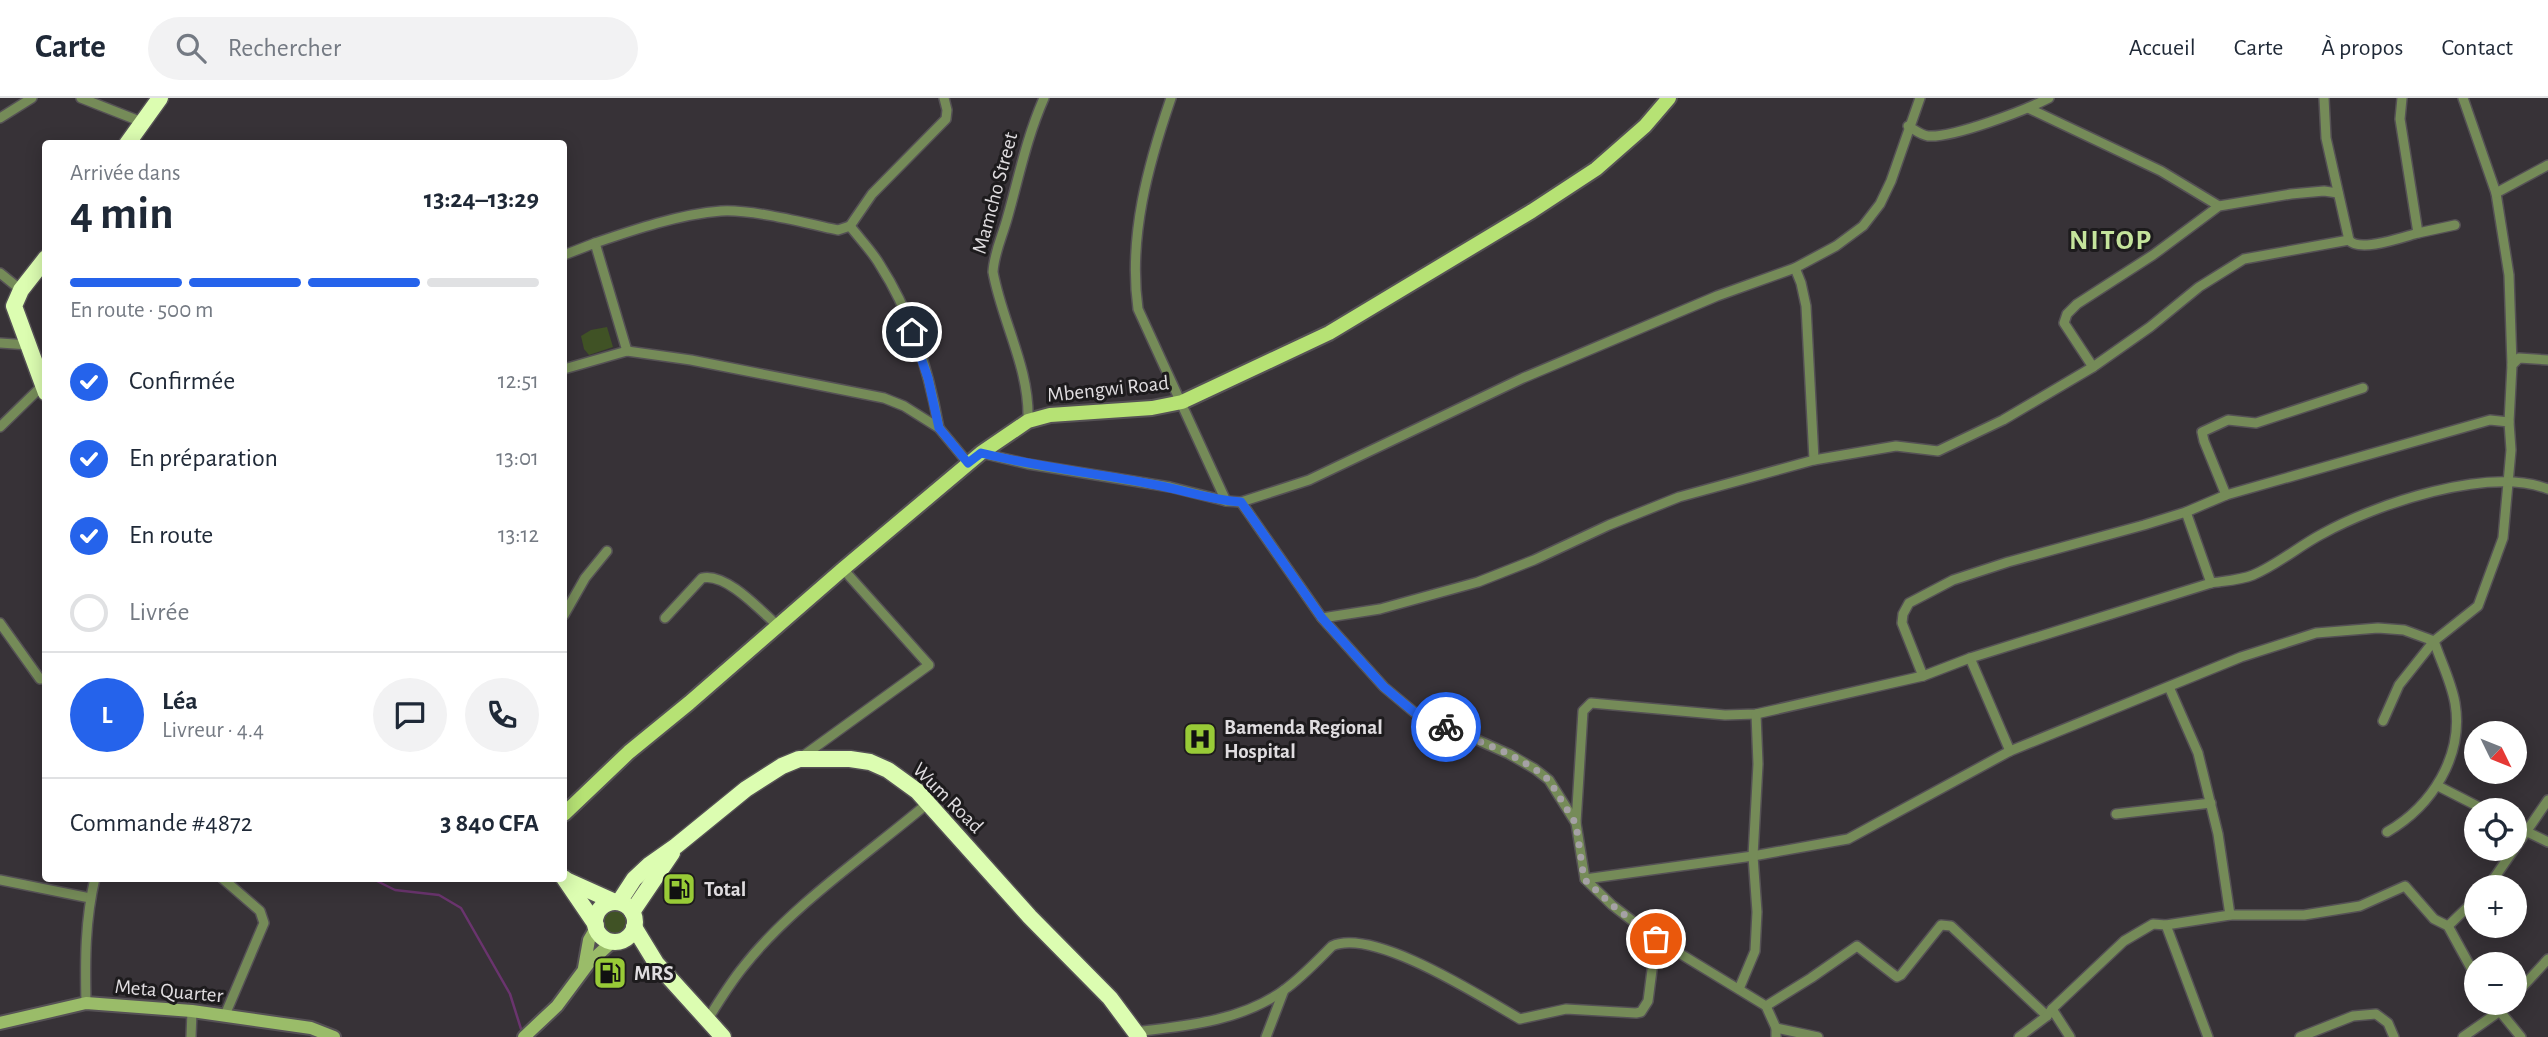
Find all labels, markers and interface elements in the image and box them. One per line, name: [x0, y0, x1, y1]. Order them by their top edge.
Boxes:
search box: [148, 17, 638, 80]
icon: search: [172, 29, 210, 67]
text: Carte: [35, 31, 106, 64]
text: Rechercher: [228, 35, 341, 61]
text: Accueil: [2129, 36, 2196, 60]
text: Carte: [2234, 36, 2283, 60]
text: À propos: [2321, 36, 2403, 60]
text: Contact: [2441, 36, 2513, 60]
street label: Mamcho Street: [969, 130, 1021, 256]
text: Arrivée dans: [70, 162, 181, 185]
text: 13:24–13:29: [424, 186, 539, 212]
text: 4 min: [70, 191, 174, 237]
district label: NITOP: [2069, 227, 2153, 255]
text: En route · 500 m: [70, 299, 214, 322]
pin: [882, 302, 942, 362]
icon: home: [893, 313, 931, 351]
icon: check: [70, 363, 108, 401]
text: Confirmée: [129, 368, 235, 394]
text: 12:51: [498, 370, 539, 393]
street label: Mbengwi Road: [1046, 372, 1170, 406]
icon: check: [70, 440, 108, 478]
text: En préparation: [129, 445, 278, 471]
text: 13:01: [496, 447, 539, 470]
icon: check: [70, 517, 108, 555]
text: En route: [129, 522, 213, 548]
text: 13:12: [498, 524, 539, 547]
text: Livrée: [129, 599, 189, 625]
button: chat: [373, 678, 447, 752]
button: phone: [465, 678, 539, 752]
text: Léa: [162, 688, 198, 714]
courier: [1411, 692, 1481, 762]
text: L: [101, 702, 113, 728]
icon: bike: [1427, 708, 1465, 746]
place label: Bamenda Regional Hospital: [1224, 717, 1383, 762]
text: Livreur · 4.4: [162, 719, 264, 742]
hospital icon: Bamenda Regional Hospital: [1181, 720, 1219, 758]
north arrow: [2464, 721, 2527, 784]
map controls: [2464, 721, 2527, 1015]
street label: Wum Road: [909, 759, 987, 837]
button: locate: [2464, 798, 2527, 861]
text: Commande #4872: [70, 810, 253, 836]
text: 3 840 CFA: [440, 810, 539, 836]
fuel station icon: Total: [660, 870, 698, 908]
button: +: [2464, 875, 2527, 938]
place label: Total: [704, 879, 746, 900]
pin: [1626, 909, 1686, 969]
icon: bag: [1637, 920, 1675, 958]
button: −: [2464, 952, 2527, 1015]
fuel station icon: MRS: [591, 954, 629, 992]
place label: MRS: [634, 963, 674, 984]
street label: Meta Quarter: [114, 976, 224, 1006]

